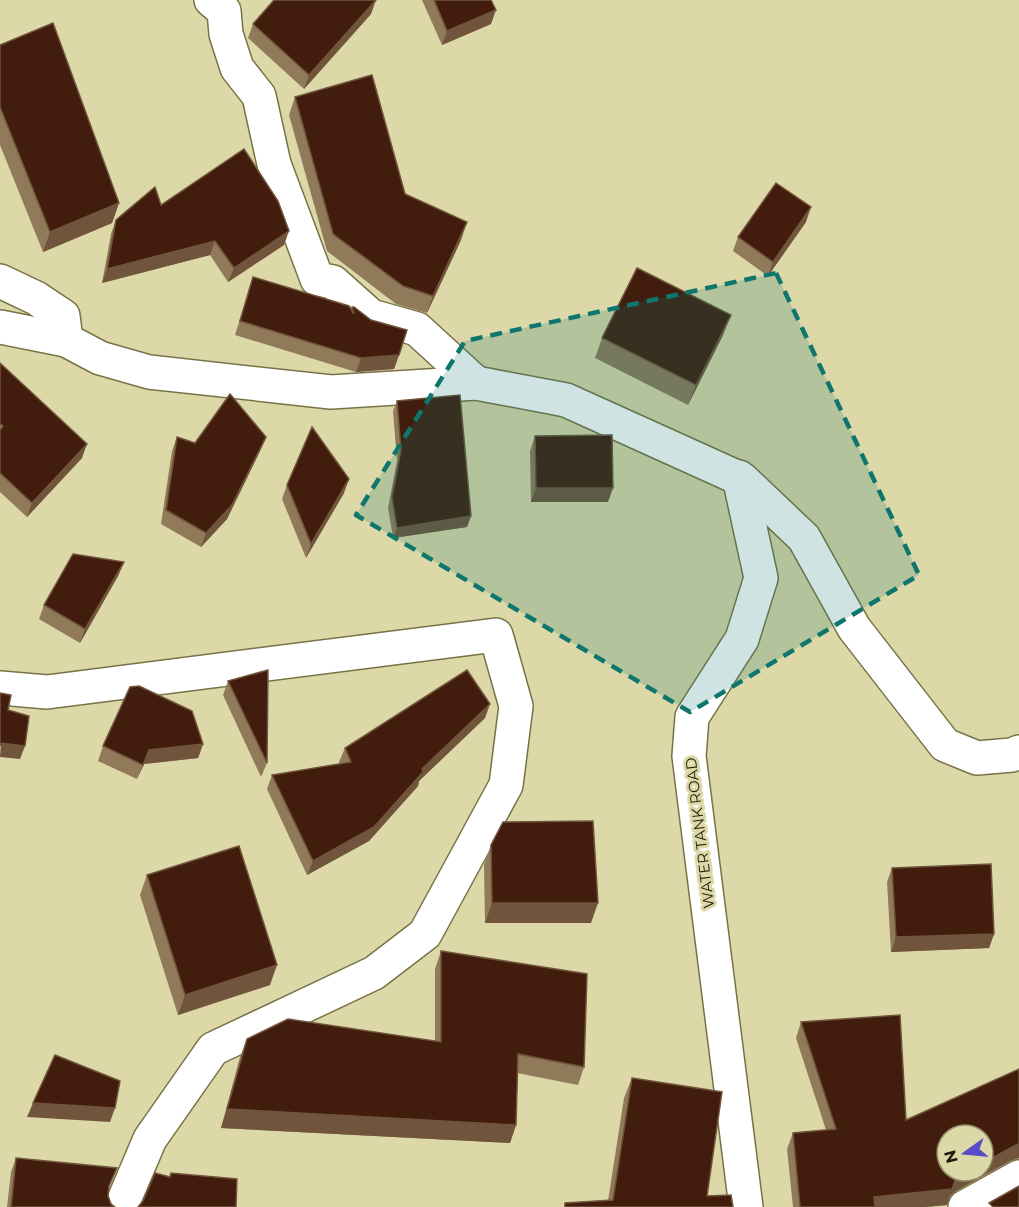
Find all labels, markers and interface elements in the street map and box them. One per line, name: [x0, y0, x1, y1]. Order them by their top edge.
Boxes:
street label: WATER TANK ROAD: [681, 757, 718, 910]
north arrow: [935, 1123, 995, 1183]
text: N: [940, 1148, 962, 1165]

